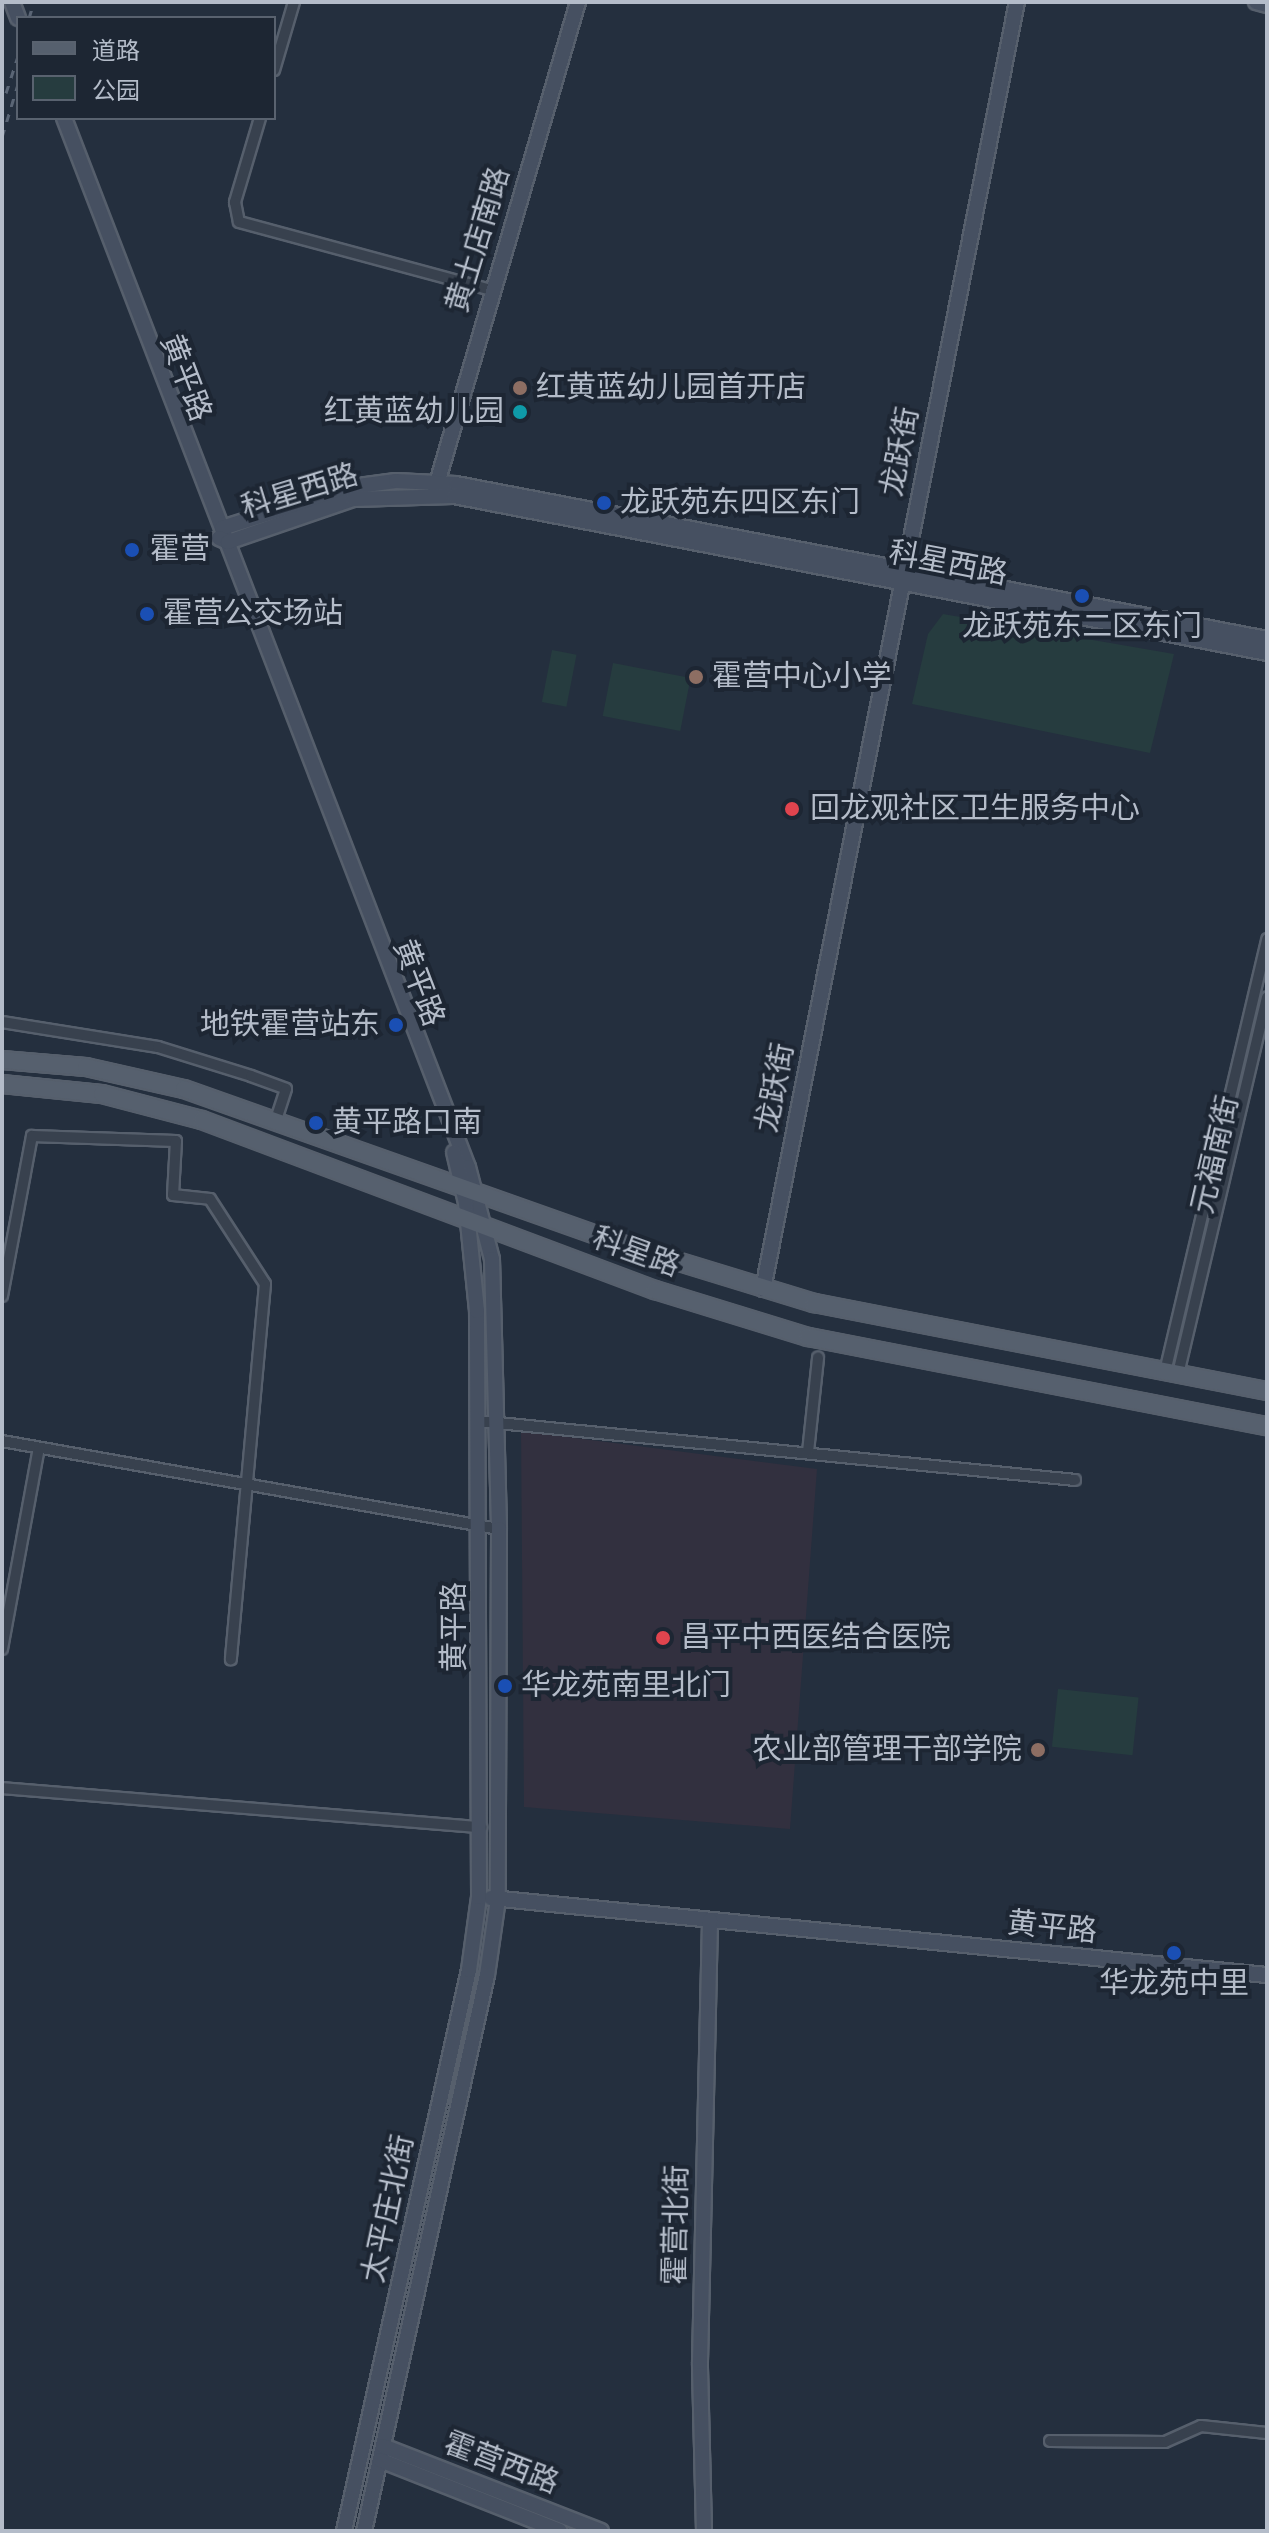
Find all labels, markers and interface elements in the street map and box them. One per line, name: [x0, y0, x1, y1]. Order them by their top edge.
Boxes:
legend: [16, 16, 276, 120]
text: 道路: [92, 37, 140, 66]
text: 公园: [92, 77, 140, 106]
street label: 黄土店南路: [440, 163, 518, 317]
street label: 黄平路: [152, 330, 218, 426]
place label: 红黄蓝幼儿园首开店: [536, 370, 806, 406]
marker: 红黄蓝幼儿园首开店: [511, 379, 529, 397]
place label: 红黄蓝幼儿园: [324, 394, 504, 430]
marker: 红黄蓝幼儿园: [511, 403, 529, 421]
street label: 龙跃街: [875, 404, 927, 500]
street label: 科星西路: [237, 457, 363, 527]
place label: 龙跃苑东四区东门: [620, 485, 860, 521]
marker: 龙跃苑东四区东门: [595, 494, 613, 512]
place label: 霍营: [150, 532, 210, 568]
street label: 科星西路: [886, 535, 1010, 593]
marker: 霍营: [121, 539, 143, 561]
marker: 龙跃苑东二区东门: [1073, 587, 1091, 605]
place label: 霍营公交场站: [163, 596, 343, 632]
marker: 霍营公交场站: [138, 605, 156, 623]
place label: 龙跃苑东二区东门: [962, 609, 1202, 645]
place label: 霍营中心小学: [712, 659, 892, 695]
marker: 霍营中心小学: [687, 668, 705, 686]
place label: 回龙观社区卫生服务中心: [810, 791, 1140, 827]
marker: 回龙观社区卫生服务中心: [781, 798, 803, 820]
street label: 黄平路: [385, 935, 451, 1031]
place label: 地铁霍营站东: [200, 1007, 380, 1043]
marker: 地铁霍营站东: [387, 1016, 405, 1034]
street label: 龙跃街: [750, 1040, 802, 1136]
street label: 元福南街: [1185, 1092, 1247, 1218]
place label: 黄平路口南: [332, 1105, 482, 1141]
marker: 黄平路口南: [307, 1114, 325, 1132]
street label: 科星路: [588, 1221, 684, 1285]
street label: 黄平路: [437, 1582, 473, 1672]
place label: 昌平中西医结合医院: [681, 1620, 951, 1656]
marker: 昌平中西医结合医院: [652, 1627, 674, 1649]
place label: 华龙苑南里北门: [521, 1668, 731, 1704]
marker: 华龙苑南里北门: [496, 1677, 514, 1695]
place label: 农业部管理干部学院: [752, 1732, 1022, 1768]
marker: 农业部管理干部学院: [1029, 1741, 1047, 1759]
street label: 黄平路: [1005, 1905, 1099, 1951]
marker: 华龙苑中里: [1165, 1944, 1183, 1962]
place label: 华龙苑中里: [1099, 1966, 1249, 2002]
street label: 太平庄北街: [356, 2132, 422, 2286]
street label: 霍营北街: [658, 2165, 696, 2285]
street label: 霍营西路: [439, 2426, 563, 2502]

